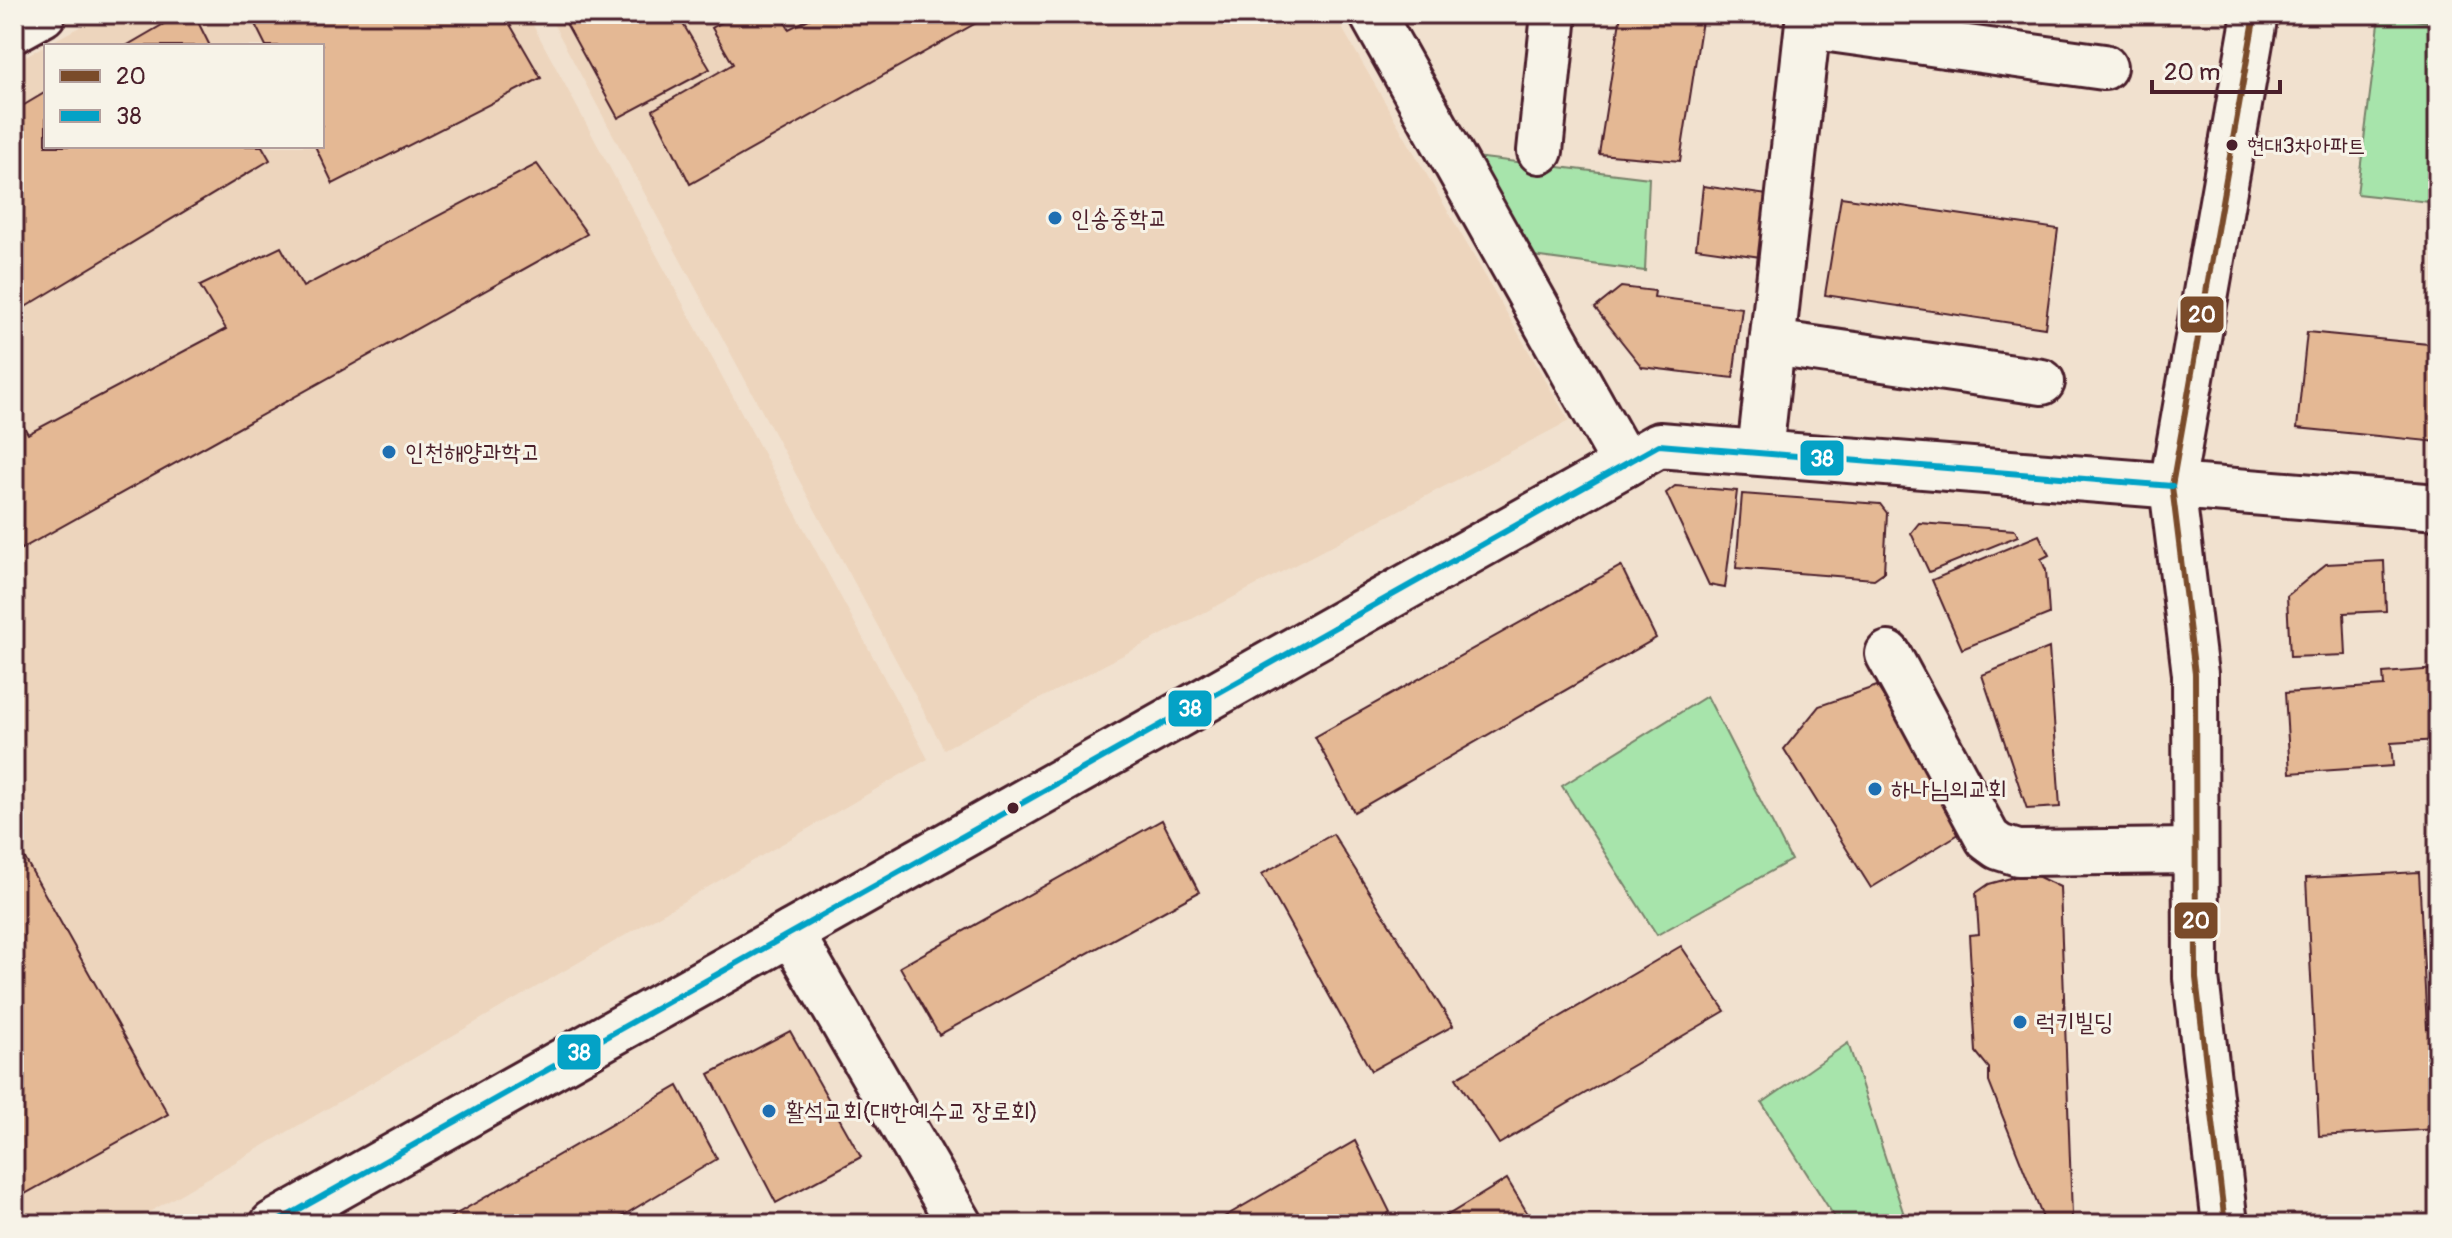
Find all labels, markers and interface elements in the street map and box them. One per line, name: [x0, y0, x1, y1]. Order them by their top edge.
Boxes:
legend: [44, 44, 324, 148]
scale bar: [2152, 44, 2280, 94]
text: 20 m: [2164, 58, 2220, 87]
text: 20: [116, 62, 146, 91]
text: 38: [116, 102, 142, 131]
place label: 현대3차아파트: [2247, 132, 2366, 160]
marker: 현대3차아파트: [2224, 137, 2240, 153]
place label: 인송중학교: [1071, 204, 1168, 233]
marker: 인송중학교: [1046, 209, 1064, 227]
line badge: 20: [2179, 295, 2225, 334]
text: 20: [2188, 301, 2216, 329]
place label: 인천해양과학고: [405, 438, 540, 467]
line badge: 38: [1799, 439, 1845, 477]
marker: 인천해양과학고: [380, 443, 398, 461]
text: 38: [1810, 445, 1834, 473]
line badge: 38: [1167, 689, 1213, 728]
text: 38: [1178, 695, 1202, 723]
place label: 하나님의교회: [1891, 775, 2007, 804]
marker: 하나님의교회: [1866, 780, 1884, 798]
unlabelled marker: [1005, 800, 1021, 816]
line badge: 20: [2173, 901, 2219, 940]
text: 20: [2182, 907, 2210, 935]
place label: 럭키빌딩: [2036, 1008, 2113, 1037]
marker: 럭키빌딩: [2011, 1013, 2029, 1031]
line badge: 38: [556, 1033, 602, 1071]
text: 38: [567, 1039, 591, 1067]
place label: 활석교회(대한예수교 장로회): [785, 1097, 1038, 1126]
marker: 활석교회(대한예수교 장로회): [760, 1102, 778, 1120]

